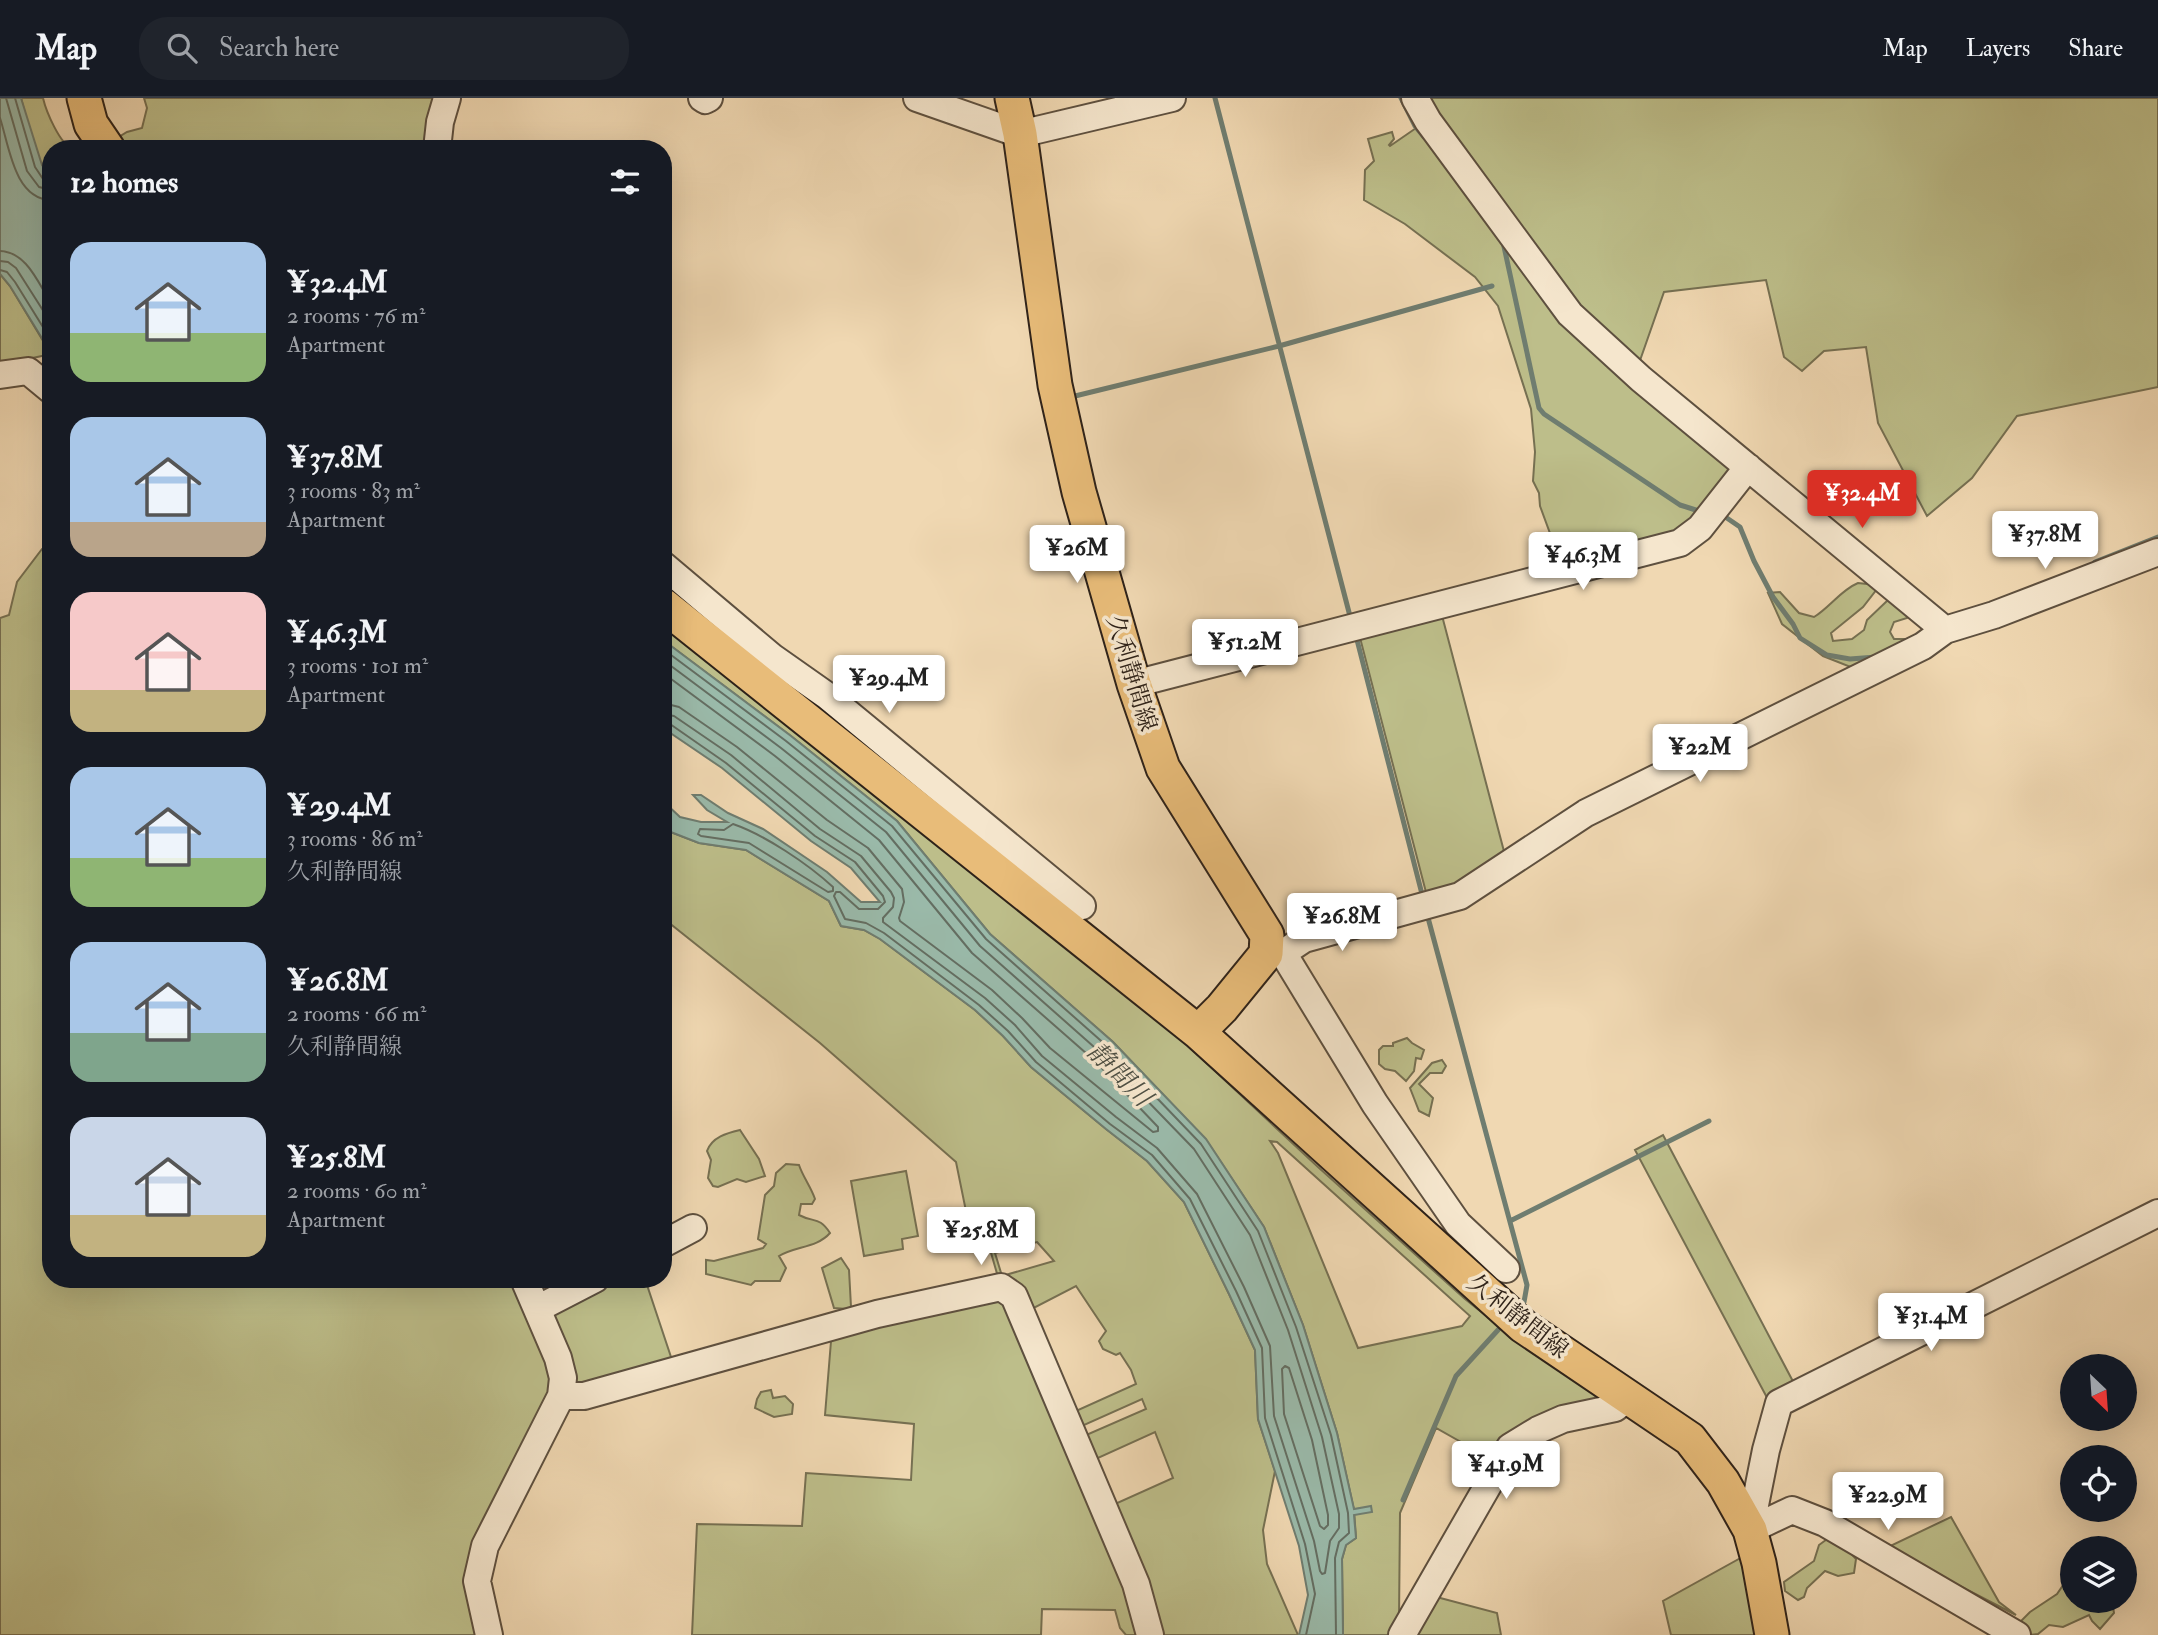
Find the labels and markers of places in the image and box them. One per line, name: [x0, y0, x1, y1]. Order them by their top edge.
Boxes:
pin: ¥32.4M: [1805, 470, 1919, 530]
pin: ¥37.8M: [1988, 512, 2102, 571]
pin: ¥26M: [1036, 526, 1118, 585]
pin: ¥46.3M: [1526, 532, 1640, 592]
pin: ¥51.2M: [1188, 620, 1302, 679]
pin: ¥29.4M: [832, 656, 946, 715]
pin: ¥22M: [1659, 724, 1741, 784]
pin: ¥26.8M: [1285, 894, 1399, 953]
pin: ¥25.8M: [924, 1208, 1038, 1267]
pin: ¥31.4M: [1874, 1294, 1988, 1353]
pin: ¥41.9M: [1449, 1442, 1563, 1501]
pin: ¥22.9M: [1831, 1472, 1945, 1532]

